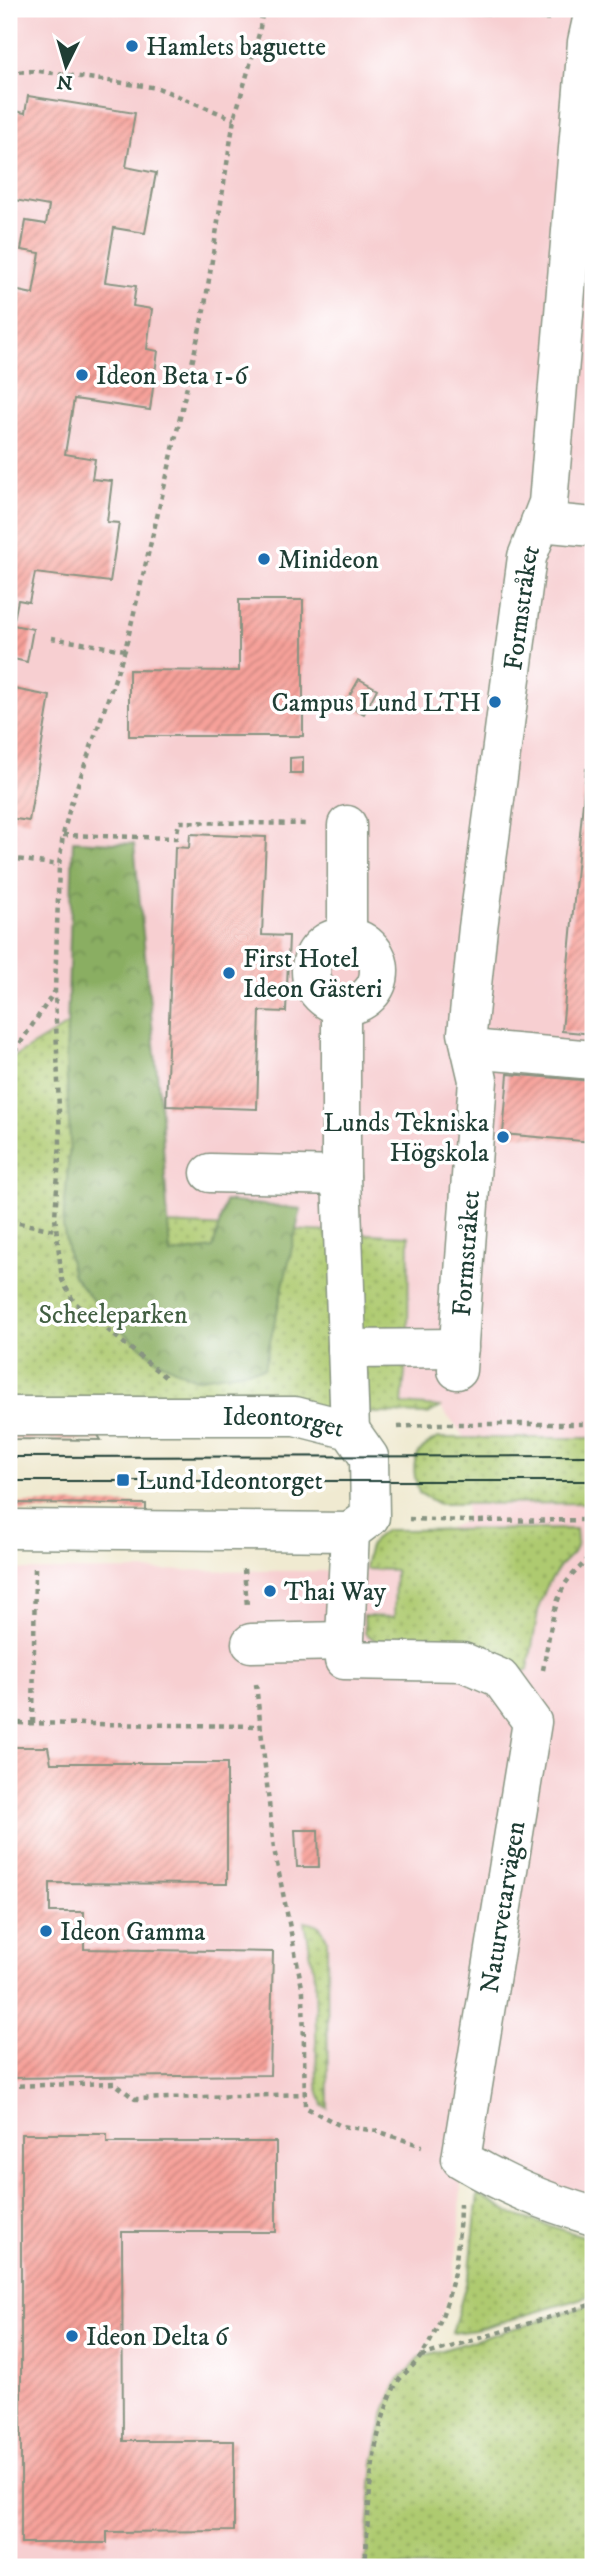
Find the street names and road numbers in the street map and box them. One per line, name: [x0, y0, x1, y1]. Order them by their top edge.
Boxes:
street label: Formstråket: [497, 540, 548, 672]
street label: Formstråket: [446, 1189, 488, 1318]
street label: Ideontorget: [223, 1401, 347, 1446]
street label: Naturvetarvägen: [474, 1818, 533, 1996]

